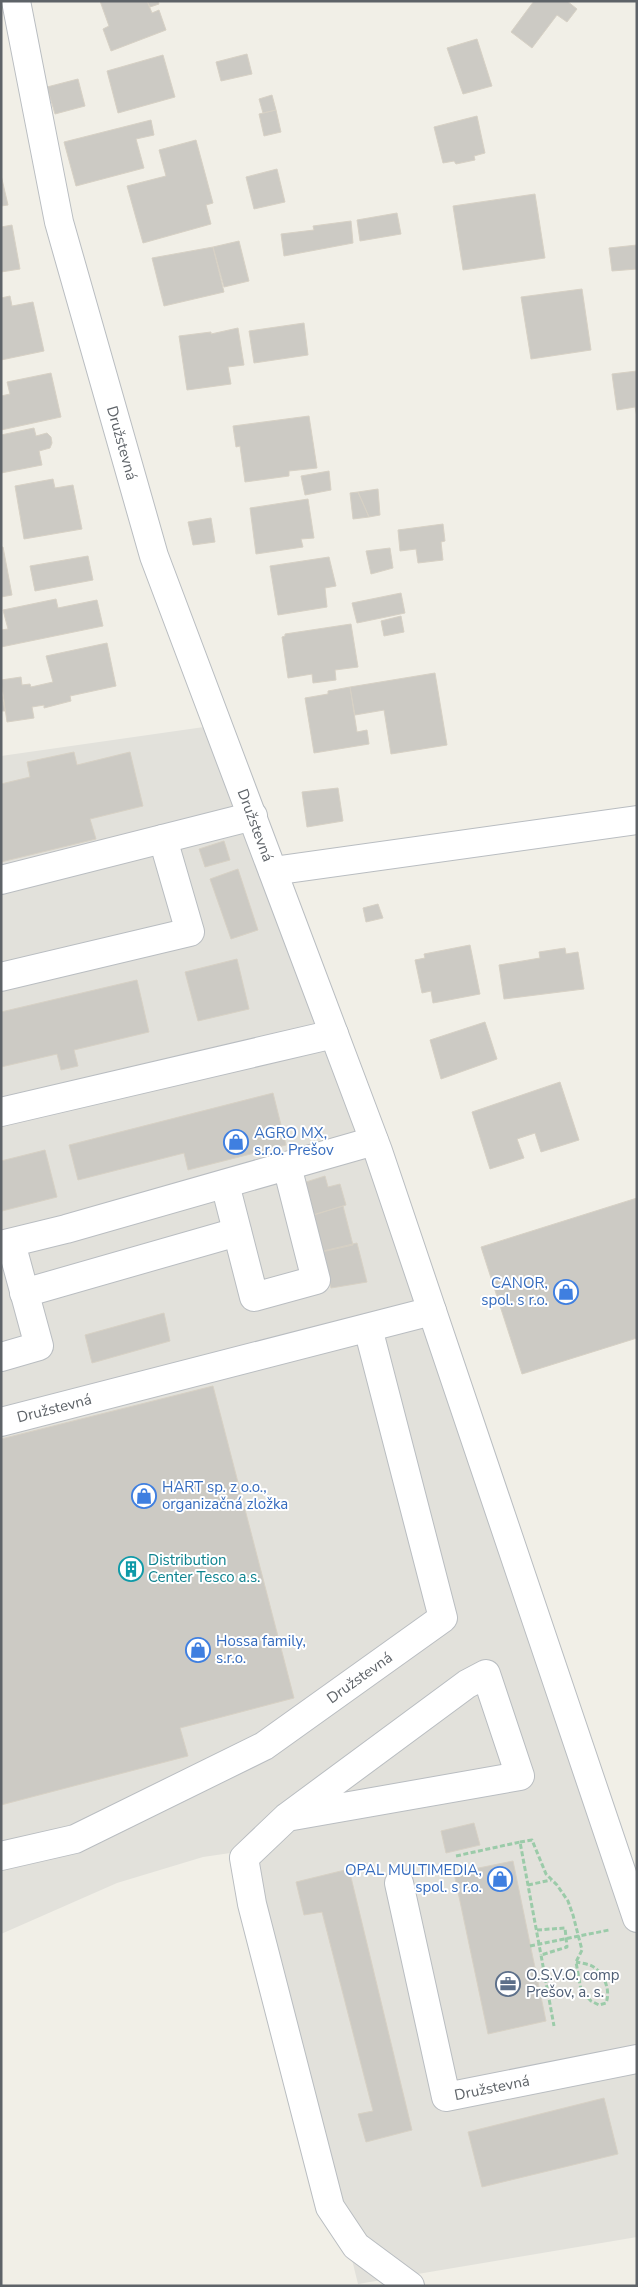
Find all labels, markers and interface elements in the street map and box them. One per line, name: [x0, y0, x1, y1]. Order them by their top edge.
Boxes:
street label: Družstevná: [102, 404, 142, 482]
street label: Družstevná: [233, 786, 278, 864]
place label: AGRO MX, s.r.o. Prešov: [254, 1123, 334, 1160]
shop icon: AGRO MX, s.r.o. Prešov: [223, 1129, 249, 1155]
place label: CANOR, spol. s r.o.: [481, 1273, 548, 1310]
shop icon: CANOR, spol. s r.o.: [553, 1279, 579, 1305]
street label: Družstevná: [15, 1389, 94, 1427]
place label: HART sp. z o.o., organizačná zložka: [162, 1477, 288, 1514]
shop icon: HART sp. z o.o., organizačná zložka: [131, 1483, 157, 1509]
place label: Distribution Center Tesco a.s.: [148, 1550, 261, 1587]
building icon: Distribution Center Tesco a.s.: [118, 1556, 144, 1582]
place label: Hossa family, s.r.o.: [216, 1631, 306, 1668]
shop icon: Hossa family, s.r.o.: [185, 1637, 211, 1663]
street label: Družstevná: [323, 1647, 396, 1708]
place label: OPAL MULTIMEDIA, spol. s r.o.: [345, 1860, 482, 1897]
shop icon: OPAL MULTIMEDIA, spol. s r.o.: [487, 1866, 513, 1892]
place label: O.S.V.O. comp Prešov, a. s.: [526, 1965, 620, 2002]
office icon: O.S.V.O. comp Prešov, a. s.: [495, 1971, 521, 1997]
street label: Družstevná: [453, 2071, 531, 2105]

